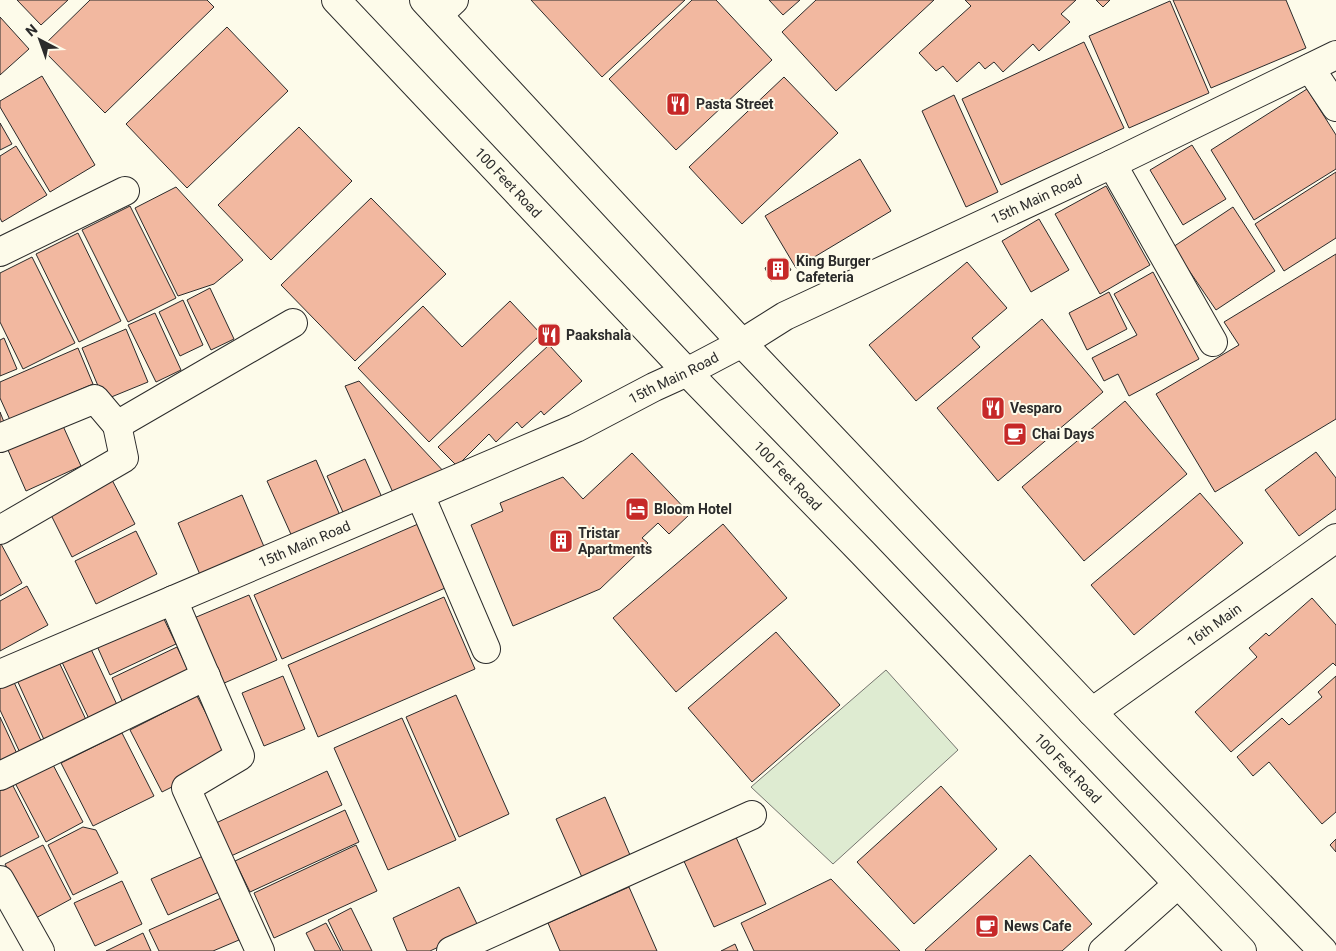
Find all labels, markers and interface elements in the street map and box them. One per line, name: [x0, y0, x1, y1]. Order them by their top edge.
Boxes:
north arrow: [15, 15, 65, 65]
text: N: [22, 21, 40, 39]
restaurant icon: Pasta Street: [665, 91, 691, 117]
place label: Pasta Street: [696, 96, 774, 112]
street label: 100 Feet Road: [472, 144, 545, 221]
street label: 15th Main Road: [989, 171, 1084, 227]
place label: King Burger Cafeteria: [796, 253, 870, 285]
building icon: King Burger Cafeteria: [765, 256, 791, 282]
restaurant icon: Paakshala: [536, 322, 562, 348]
place label: Paakshala: [566, 327, 632, 343]
street label: 15th Main Road: [626, 349, 721, 407]
restaurant icon: Vesparo: [980, 395, 1006, 421]
place label: Vesparo: [1010, 400, 1062, 416]
cafe icon: Chai Days: [1002, 421, 1028, 447]
place label: Chai Days: [1032, 426, 1094, 442]
street label: 100 Feet Road: [751, 438, 825, 513]
hotel icon: Bloom Hotel: [624, 496, 650, 522]
place label: Bloom Hotel: [654, 501, 732, 517]
street label: 15th Main Road: [256, 517, 353, 571]
place label: Tristar Apartments: [578, 525, 652, 557]
building icon: Tristar Apartments: [548, 528, 574, 554]
street label: 16th Main: [1184, 600, 1244, 650]
street label: 100 Feet Road: [1031, 730, 1105, 806]
cafe icon: News Cafe: [974, 913, 1000, 939]
place label: News Cafe: [1004, 918, 1072, 934]

